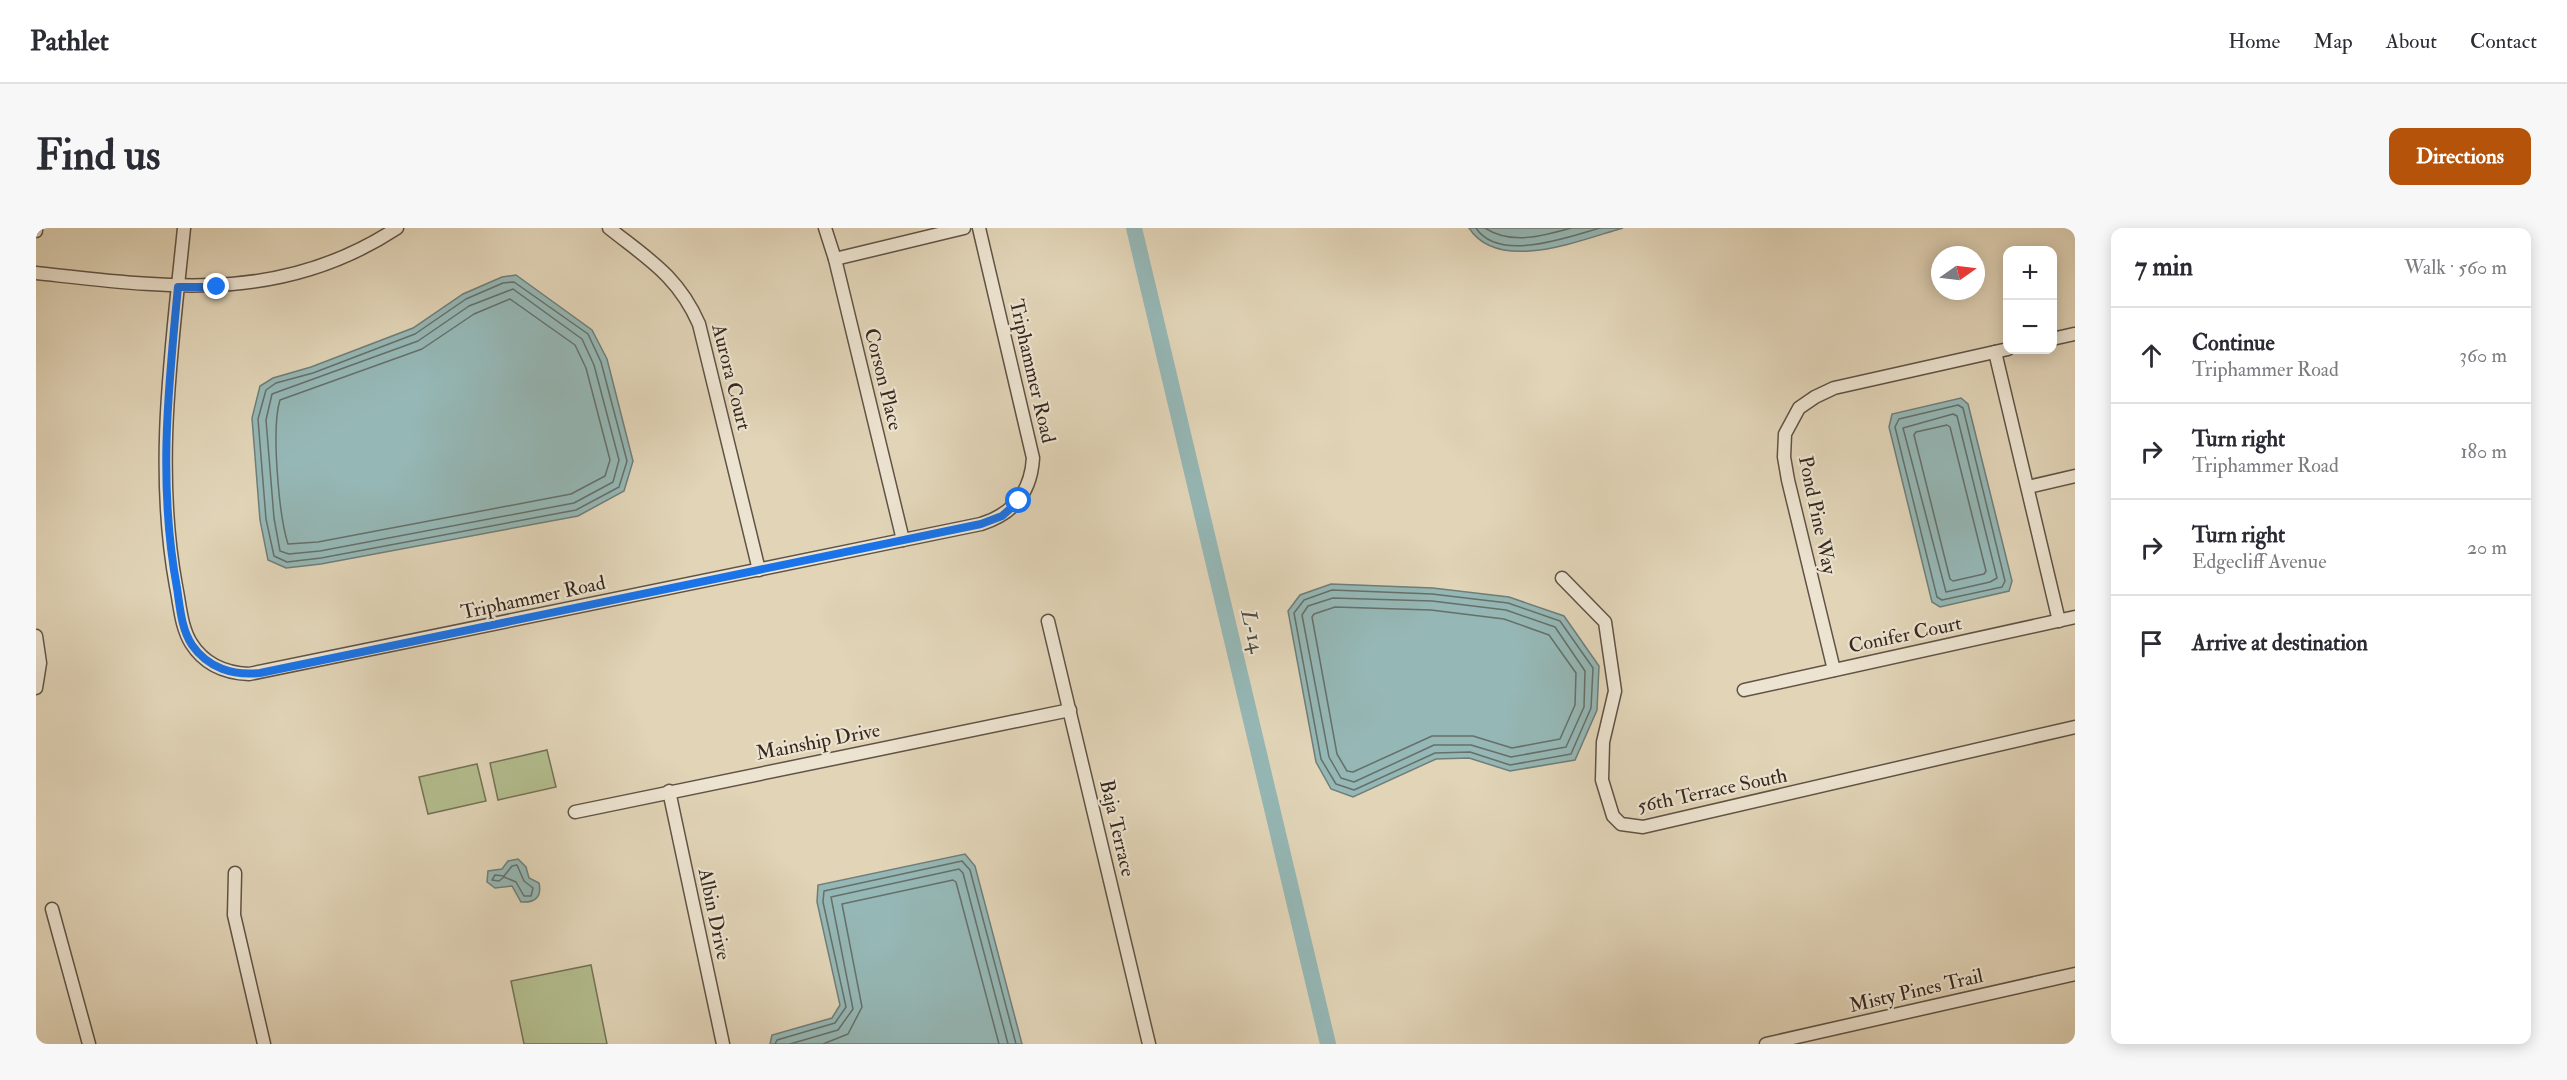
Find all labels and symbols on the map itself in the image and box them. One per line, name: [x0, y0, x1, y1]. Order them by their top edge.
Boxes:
north arrow: [1931, 246, 1985, 300]
route end: [203, 273, 229, 299]
street label: Triphammer Road: [1003, 297, 1061, 446]
street label: Aurora Court: [706, 321, 757, 433]
street label: Corson Place: [859, 326, 908, 433]
street label: Pond Pine Way: [1793, 454, 1842, 578]
route start: [1005, 487, 1031, 513]
street label: Triphammer Road: [459, 570, 608, 626]
water label: L-14: [1234, 606, 1271, 656]
street label: Conifer Court: [1846, 610, 1964, 659]
street label: Mainship Drive: [754, 717, 882, 767]
street label: 56th Terrace South: [1635, 762, 1790, 819]
street label: Baja Terrace: [1094, 777, 1141, 879]
street label: Albin Drive: [692, 865, 736, 962]
street label: Misty Pines Trail: [1847, 963, 1985, 1018]

